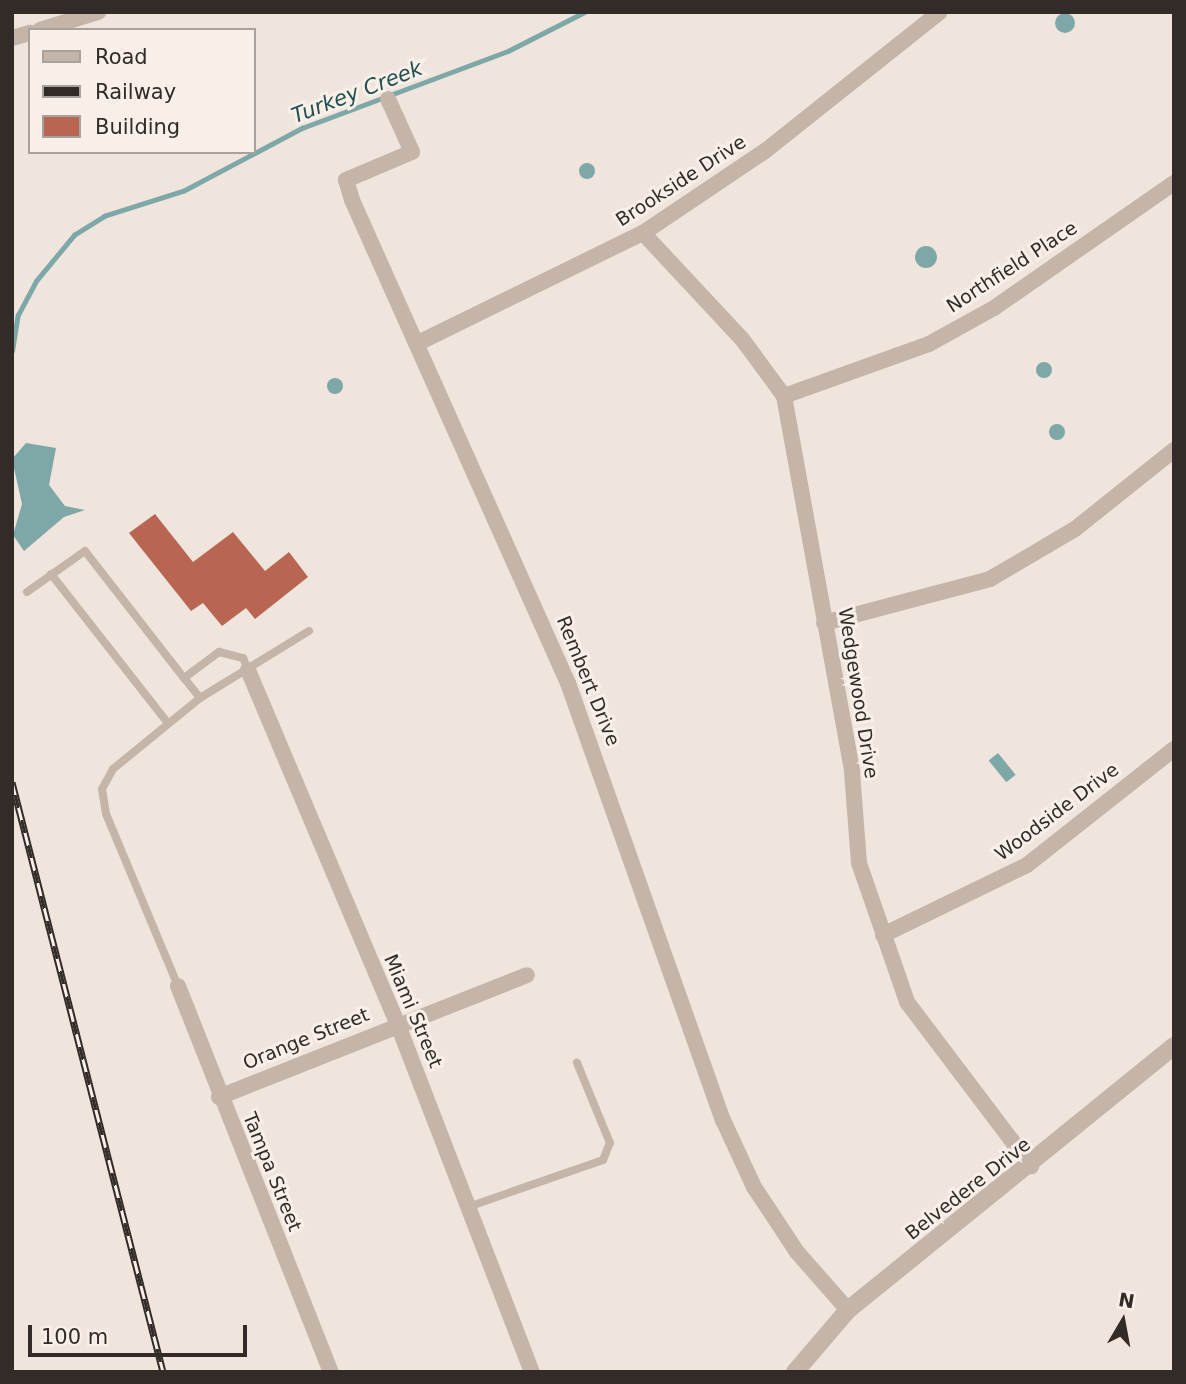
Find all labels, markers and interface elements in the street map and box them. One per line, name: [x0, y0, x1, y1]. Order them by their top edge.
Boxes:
legend: [28, 28, 256, 154]
text: Road: [95, 45, 148, 69]
water label: Turkey Creek: [288, 55, 426, 129]
text: Railway: [95, 80, 176, 104]
text: Building: [95, 115, 180, 139]
street label: Brookside Drive: [612, 131, 750, 231]
street label: Northfield Place: [943, 216, 1081, 318]
street label: Wedgewood Drive: [833, 606, 883, 780]
street label: Rembert Drive: [552, 613, 624, 749]
street label: Woodside Drive: [991, 758, 1123, 866]
street label: Miami Street: [379, 951, 447, 1071]
street label: Orange Street: [240, 1003, 372, 1075]
street label: Tampa Street: [238, 1109, 306, 1235]
street label: Belvedere Drive: [901, 1133, 1035, 1245]
north arrow: [1088, 1286, 1158, 1356]
text: N: [1117, 1288, 1136, 1313]
scale bar: [32, 1310, 250, 1354]
text: 100 m: [41, 1325, 108, 1349]

